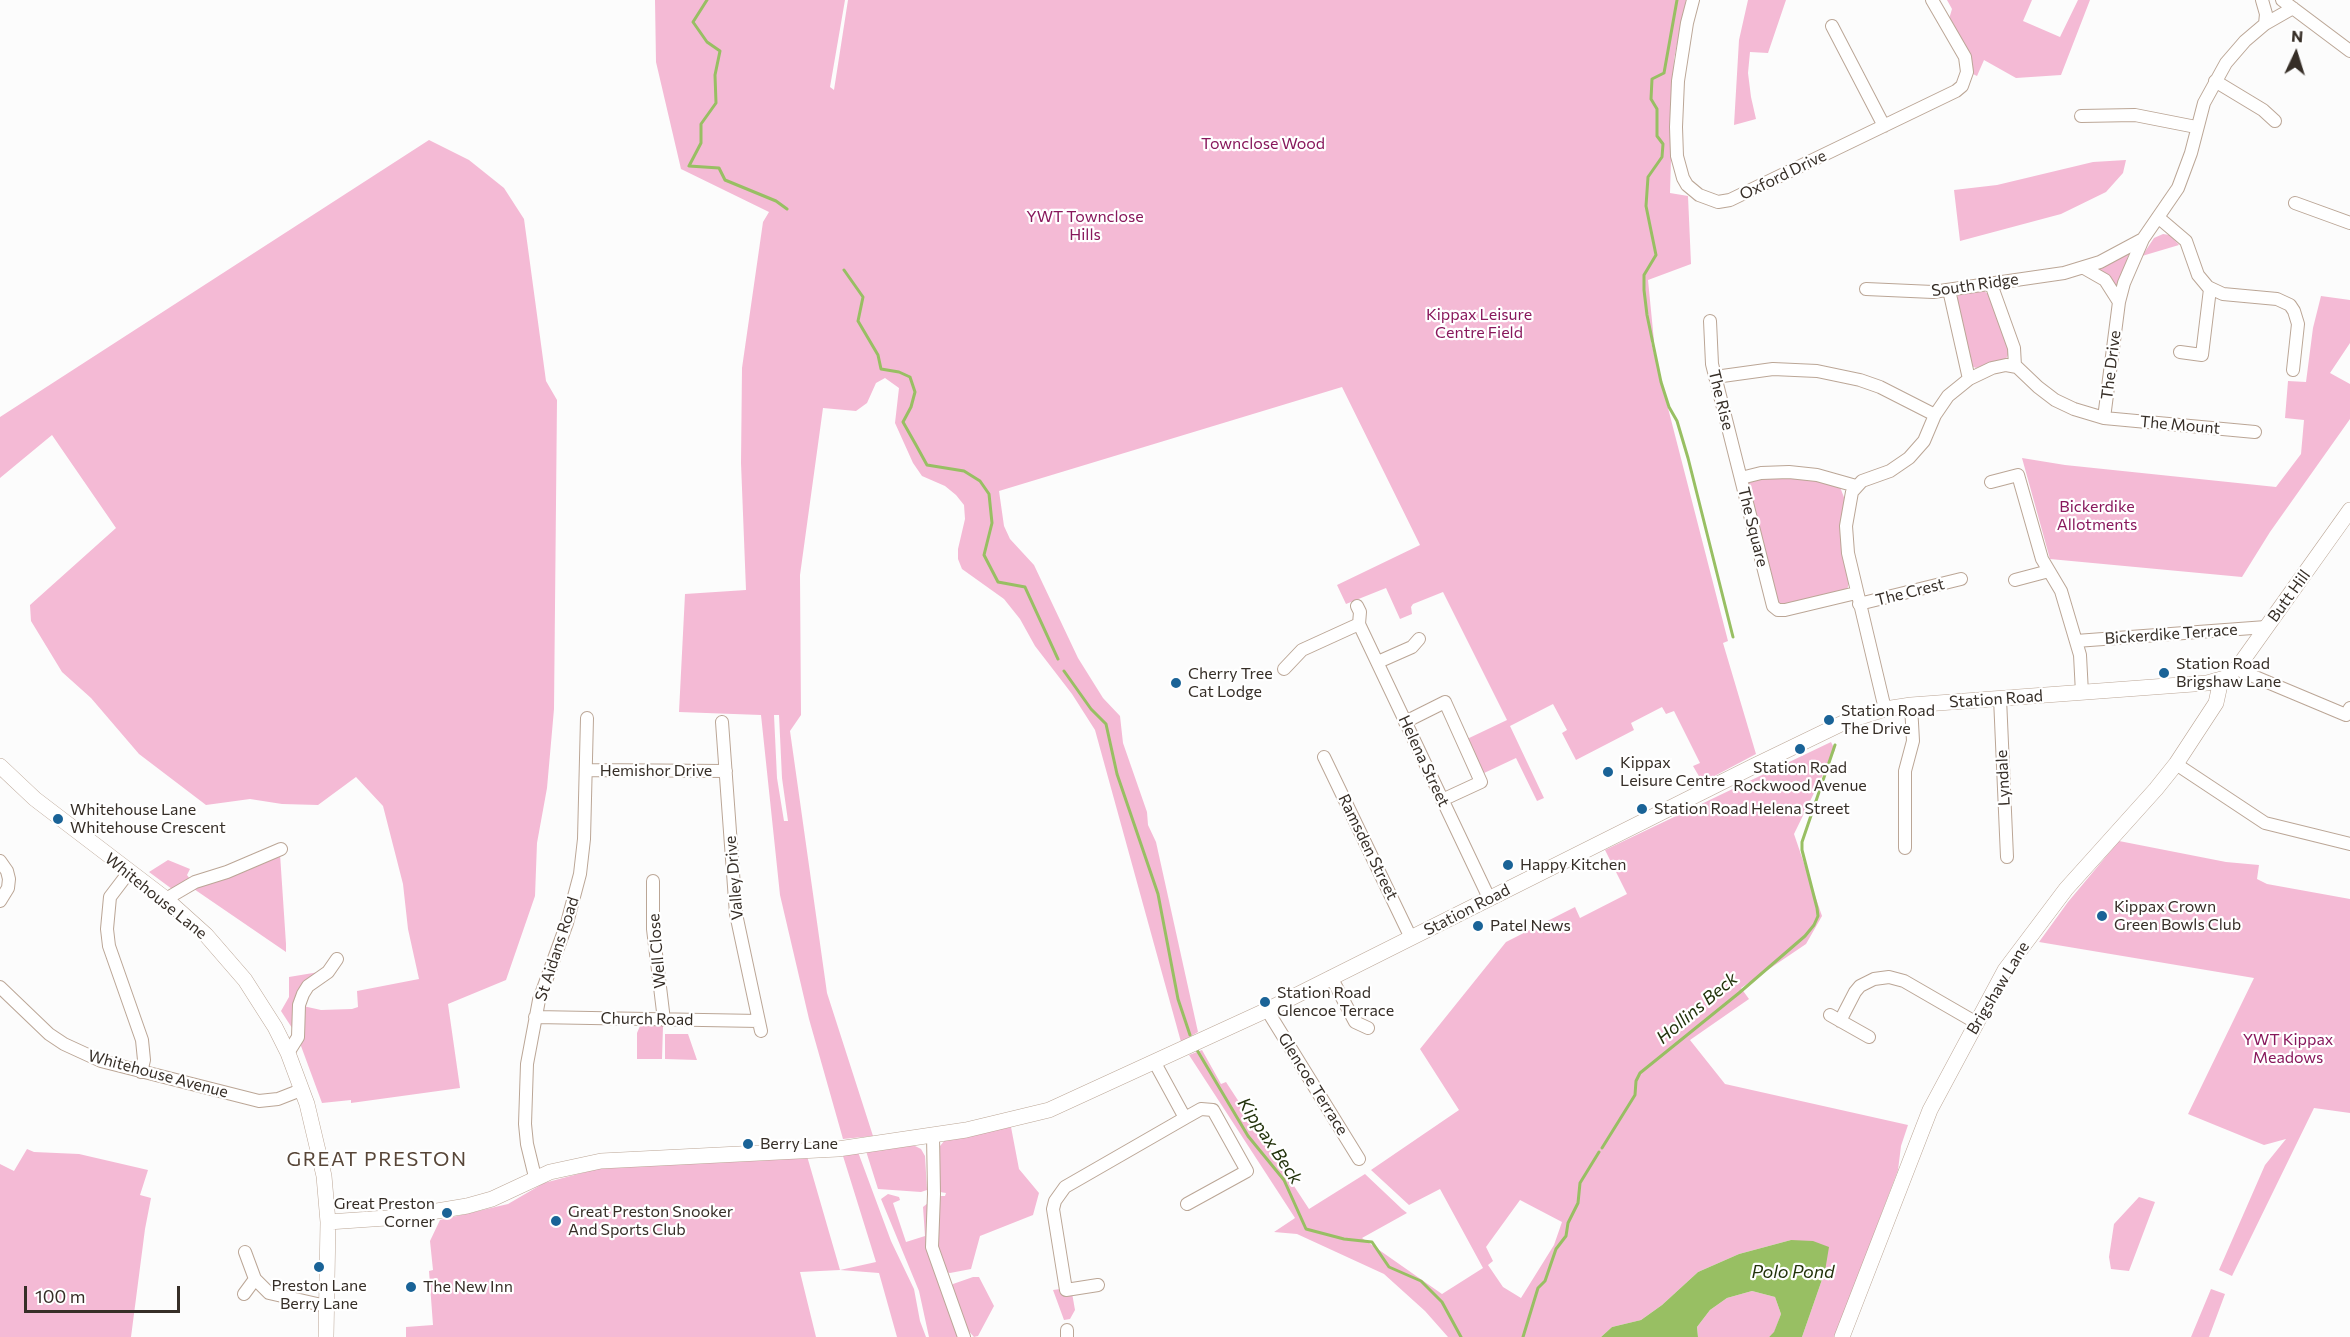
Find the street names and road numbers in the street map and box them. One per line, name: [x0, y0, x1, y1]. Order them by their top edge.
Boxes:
street label: Oxford Drive: [1737, 146, 1829, 204]
street label: South Ridge: [1930, 269, 2020, 301]
street label: The Drive: [2097, 329, 2125, 401]
street label: The Rise: [1704, 368, 1738, 432]
street label: The Mount: [2139, 412, 2221, 438]
street label: The Square: [1734, 485, 1772, 569]
street label: Butt Hill: [2264, 566, 2314, 626]
street label: The Crest: [1874, 574, 1946, 610]
street label: Bickerdike Terrace: [2104, 620, 2238, 648]
street label: Station Road: [1948, 686, 2044, 712]
street label: Helena Street: [1394, 712, 1454, 810]
street label: Lyndale: [1992, 749, 2014, 807]
street label: Hemishor Drive: [600, 761, 712, 781]
street label: Ramsden Street: [1334, 791, 1402, 903]
street label: Valley Drive: [721, 835, 747, 921]
street label: Whitehouse Lane: [101, 849, 211, 943]
street label: Station Road: [1421, 880, 1513, 940]
street label: St Aidans Road: [531, 894, 583, 1004]
street label: Well Close: [644, 913, 670, 989]
street label: Brigshaw Lane: [1963, 938, 2033, 1038]
street label: Church Road: [600, 1009, 694, 1029]
street label: Glencoe Terrace: [1274, 1029, 1352, 1139]
street label: Whitehouse Avenue: [86, 1046, 230, 1102]

